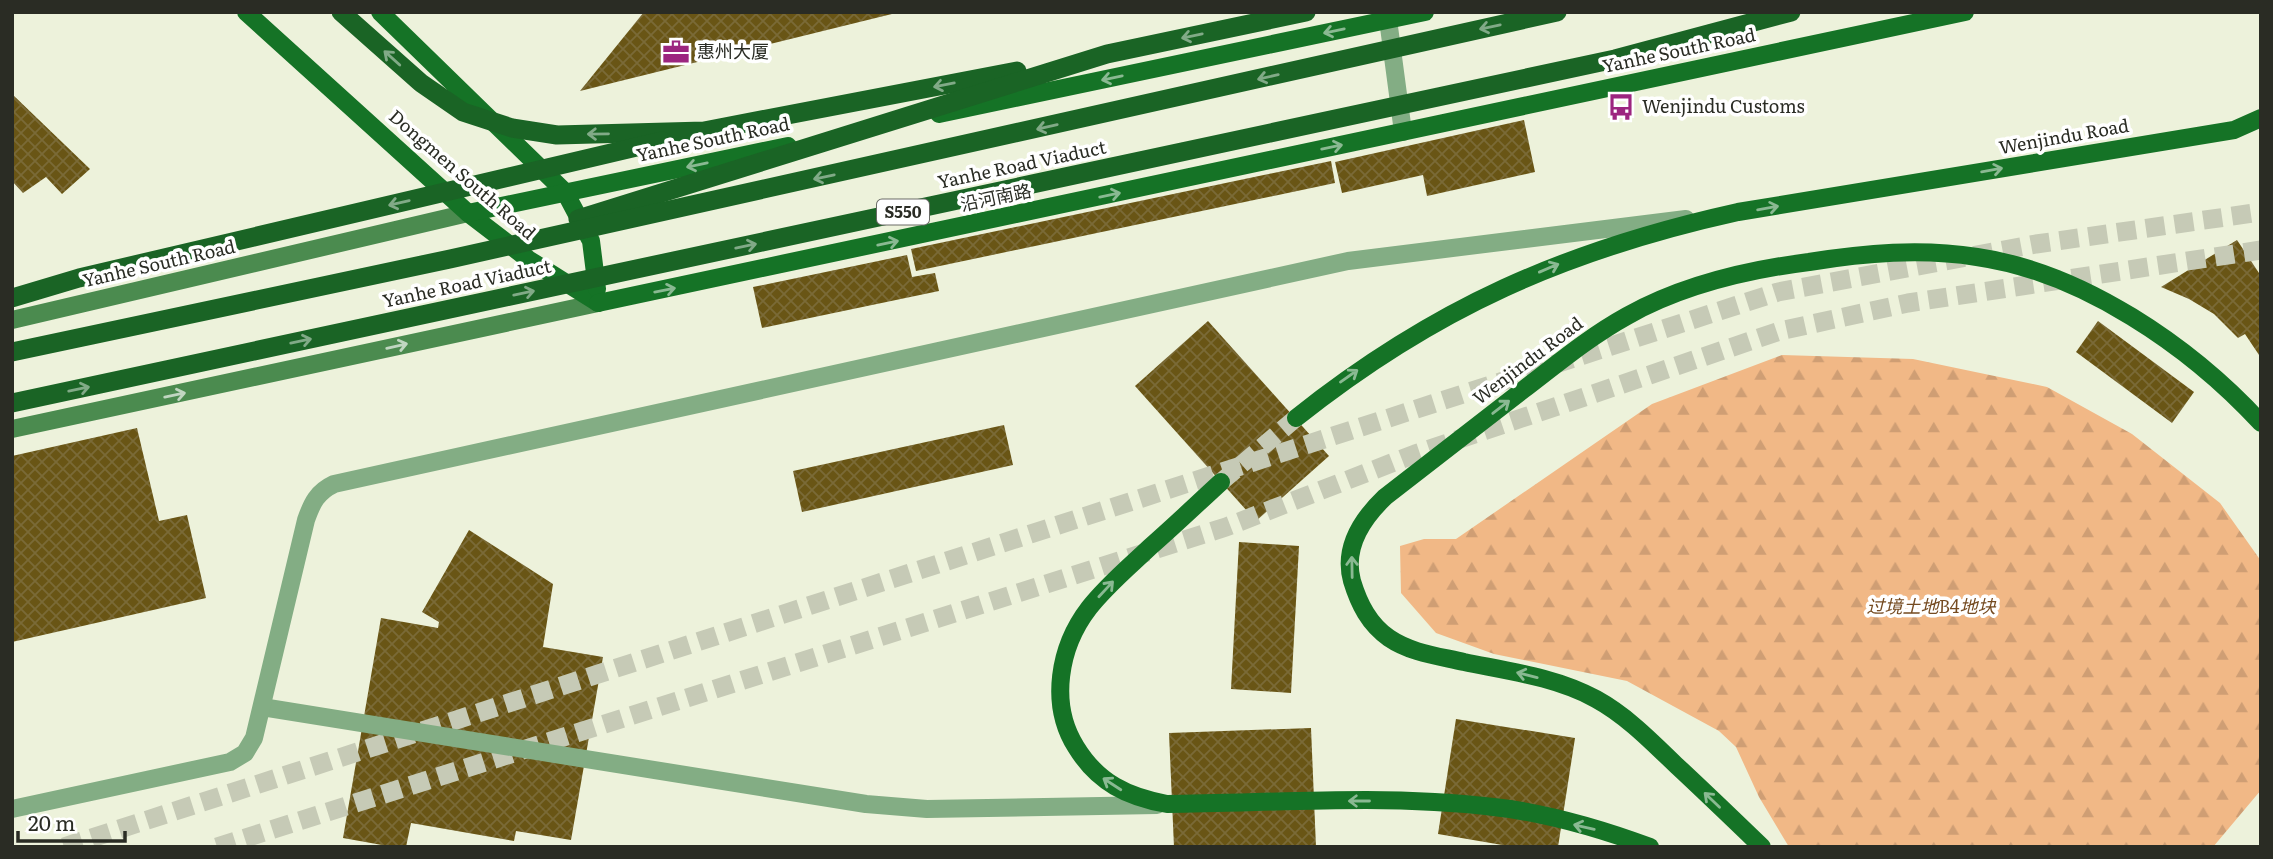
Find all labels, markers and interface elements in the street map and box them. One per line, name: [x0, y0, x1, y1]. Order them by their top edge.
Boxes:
street label: Yanhe South Road: [1600, 20, 1758, 79]
one-way arrow: [1479, 21, 1502, 34]
one-way arrow: [1323, 25, 1346, 39]
one-way arrow: [1181, 30, 1204, 44]
office icon: 惠州大厦: [661, 37, 691, 67]
place label: 惠州大厦: [697, 37, 769, 64]
one-way arrow: [383, 50, 401, 66]
one-way arrow: [1257, 70, 1280, 84]
one-way arrow: [1101, 72, 1124, 86]
one-way arrow: [933, 79, 956, 93]
bus stop icon: Wenjindu Customs: [1606, 92, 1636, 122]
place label: Wenjindu Customs: [1642, 92, 1805, 119]
street label: Dongmen South Road: [384, 102, 542, 245]
street label: Yanhe South Road: [634, 109, 792, 168]
street label: Wenjindu Road: [1997, 111, 2131, 160]
one-way arrow: [1036, 122, 1058, 135]
one-way arrow: [587, 127, 610, 141]
street label: Yanhe Road Viaduct: [935, 132, 1109, 195]
one-way arrow: [1320, 140, 1343, 154]
one-way arrow: [686, 158, 709, 172]
one-way arrow: [1980, 163, 2003, 176]
one-way arrow: [814, 171, 836, 184]
street label: 沿河南路: [958, 176, 1034, 217]
one-way arrow: [1098, 188, 1121, 202]
one-way arrow: [388, 197, 411, 210]
road number: S550: [877, 200, 929, 224]
one-way arrow: [1756, 201, 1779, 214]
street label: Yanhe South Road: [80, 232, 238, 293]
one-way arrow: [876, 236, 899, 249]
one-way arrow: [734, 238, 757, 252]
street label: Yanhe Road Viaduct: [380, 251, 554, 314]
one-way arrow: [1537, 261, 1559, 274]
one-way arrow: [653, 282, 676, 296]
one-way arrow: [512, 286, 535, 300]
street label: Wenjindu Road: [1466, 309, 1588, 410]
one-way arrow: [289, 334, 312, 347]
one-way arrow: [385, 339, 408, 352]
one-way arrow: [1339, 369, 1358, 383]
one-way arrow: [67, 381, 90, 395]
one-way arrow: [163, 387, 186, 401]
one-way arrow: [1491, 400, 1509, 415]
one-way arrow: [1345, 556, 1359, 579]
one-way arrow: [1098, 581, 1115, 598]
park label: 过境土地B4地块: [1866, 592, 1997, 619]
one-way arrow: [1516, 668, 1539, 681]
one-way arrow: [1103, 776, 1122, 791]
one-way arrow: [1704, 791, 1721, 808]
one-way arrow: [1348, 794, 1371, 808]
scale bar: [18, 800, 124, 844]
text: 20 m: [28, 806, 75, 837]
one-way arrow: [1573, 820, 1596, 833]

